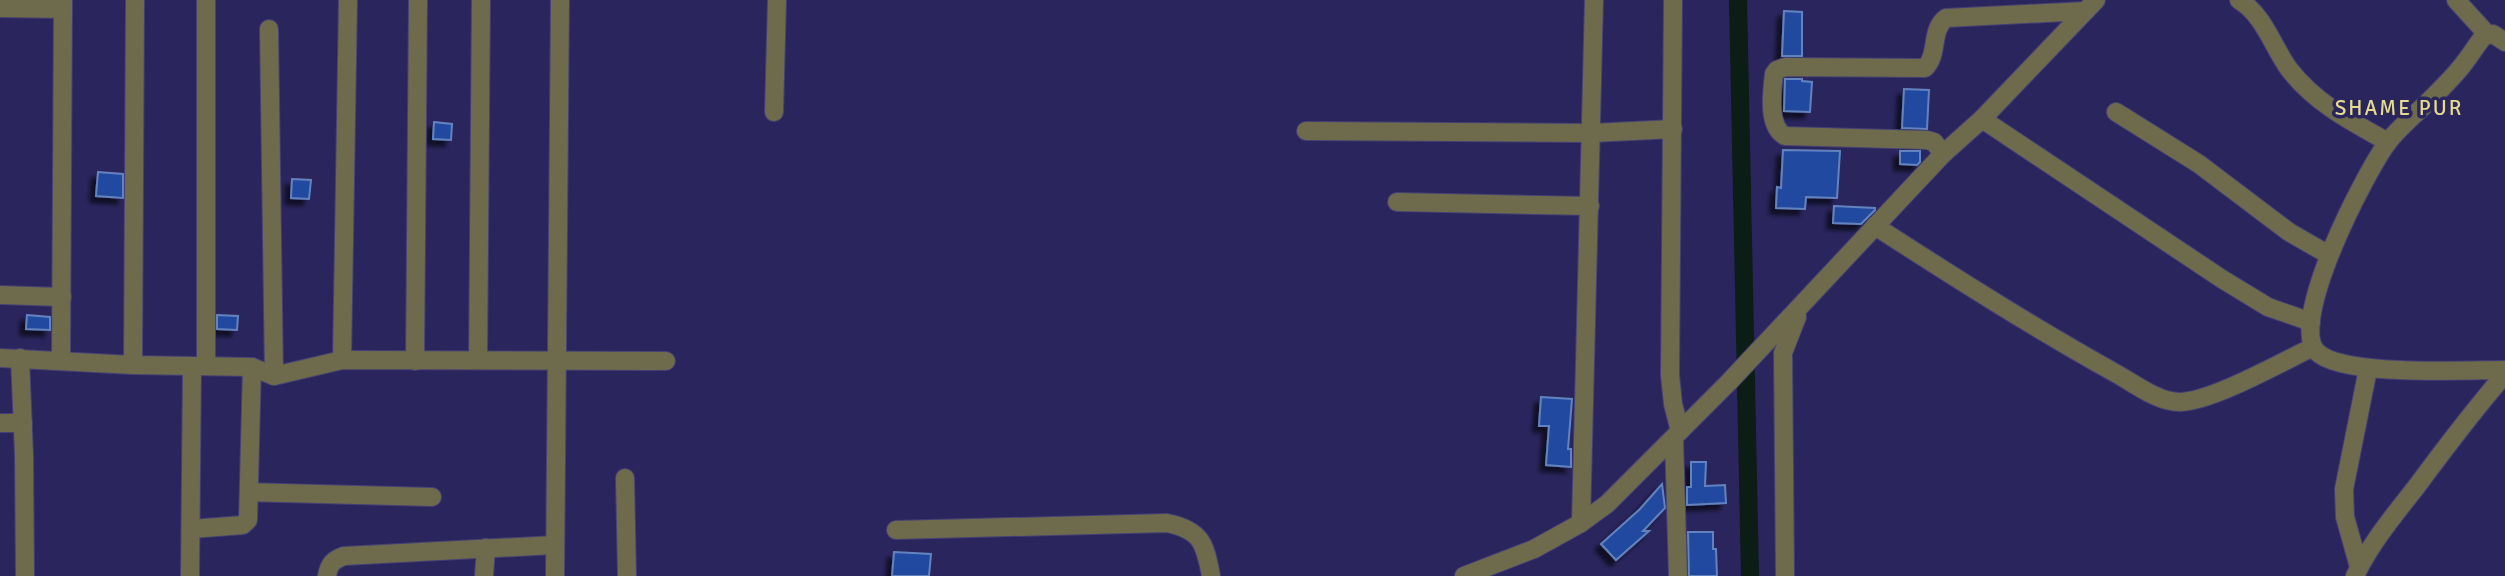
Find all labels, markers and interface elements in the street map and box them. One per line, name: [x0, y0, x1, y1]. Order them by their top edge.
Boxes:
district label: SHAME PUR: [2335, 95, 2463, 121]

